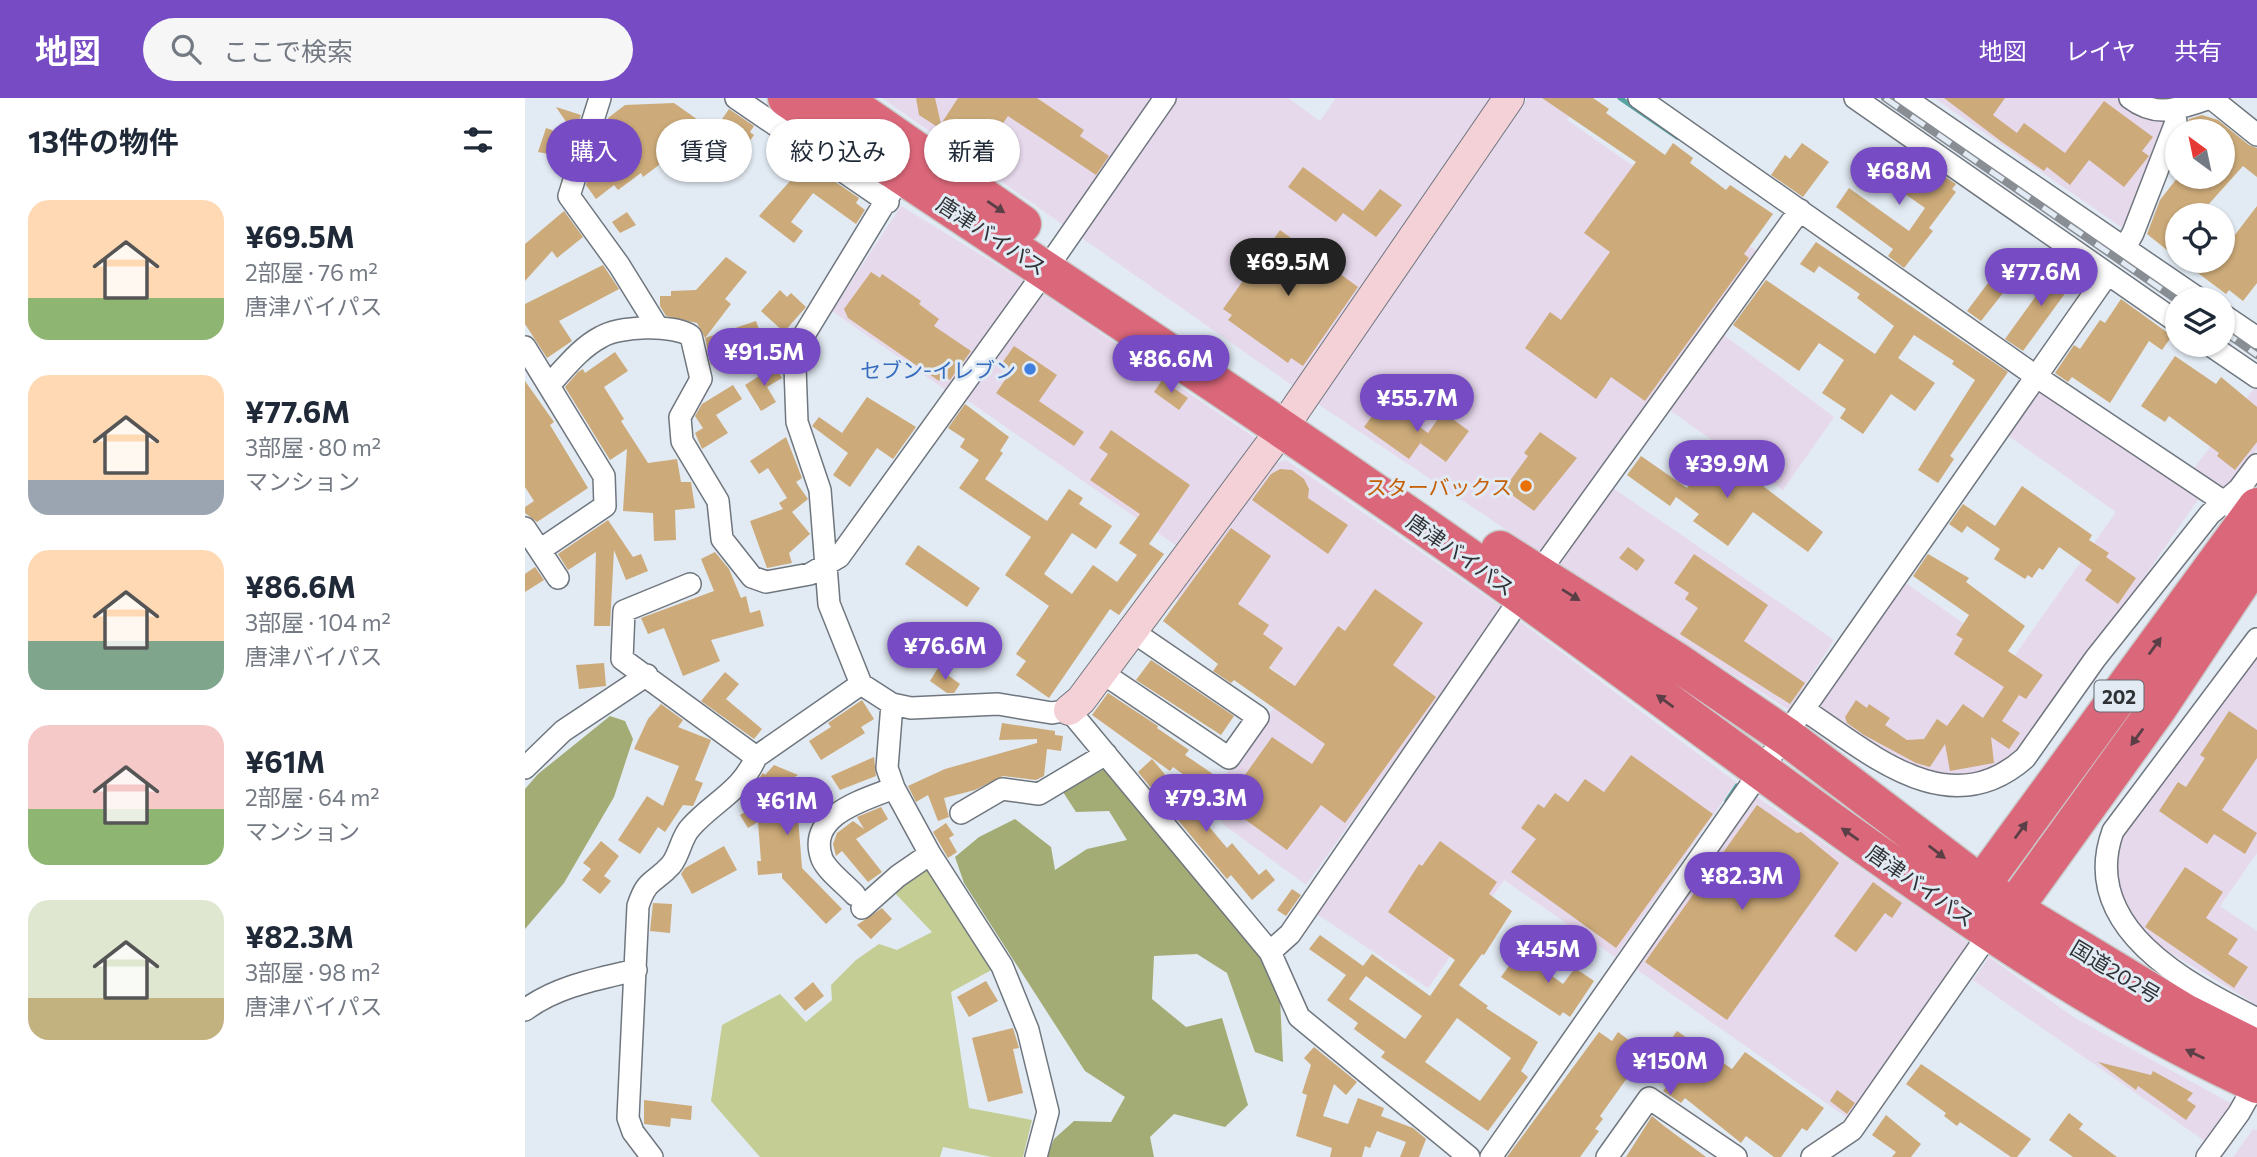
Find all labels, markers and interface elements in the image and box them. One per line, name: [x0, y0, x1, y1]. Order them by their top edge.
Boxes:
search box: [143, 18, 633, 81]
text: 地図: [35, 29, 101, 70]
icon: search: [167, 30, 205, 68]
text: ここで検索: [223, 35, 353, 66]
text: 地図: [1979, 36, 2027, 65]
text: レイヤ: [2065, 36, 2136, 65]
text: 共有: [2174, 36, 2222, 65]
chip: 購入: [546, 119, 642, 182]
chip: 賃貸: [656, 119, 752, 182]
chip: 絞り込み: [766, 119, 910, 182]
chip: 新着: [924, 119, 1020, 182]
north arrow: [2165, 119, 2235, 189]
map controls: [2165, 119, 2235, 357]
icon: filters: [459, 121, 497, 159]
text: 13件の物件: [28, 122, 179, 159]
pin: ¥68M: [1858, 148, 1940, 207]
text: ¥68M: [1866, 156, 1932, 184]
street label: 唐津バイパス: [933, 190, 1051, 280]
one-way arrow: [987, 200, 1006, 213]
button: locate: [2165, 203, 2235, 273]
text: ¥69.5M: [245, 217, 355, 254]
icon: home: [84, 228, 168, 312]
pin: ¥69.5M: [1231, 238, 1345, 298]
text: ¥69.5M: [1246, 247, 1330, 275]
pin: ¥77.6M: [1984, 248, 2098, 308]
text: ¥77.6M: [2001, 257, 2081, 285]
text: 2部屋 · 76 m²: [245, 258, 378, 286]
button: layers: [2165, 287, 2235, 357]
text: 唐津バイパス: [245, 292, 383, 320]
pin: ¥91.5M: [707, 328, 821, 388]
pin: ¥86.6M: [1114, 336, 1228, 395]
text: ¥91.5M: [724, 337, 804, 365]
text: ¥86.6M: [1129, 344, 1213, 372]
place label: セブン-イレブン: [860, 357, 1016, 382]
marker: セブン-イレブン: [1022, 361, 1038, 377]
pin: ¥55.7M: [1360, 374, 1474, 434]
text: ¥55.7M: [1376, 383, 1458, 411]
text: ¥77.6M: [245, 392, 350, 429]
icon: home: [84, 403, 168, 487]
text: 3部屋 · 80 m²: [245, 433, 381, 461]
pin: ¥39.9M: [1670, 440, 1784, 500]
text: ¥39.9M: [1685, 449, 1769, 477]
text: マンション: [245, 467, 360, 495]
place label: スターバックス: [1366, 474, 1512, 499]
marker: スターバックス: [1518, 478, 1534, 494]
street label: 唐津バイパス: [1402, 508, 1520, 600]
text: ¥86.6M: [245, 567, 356, 604]
icon: home: [84, 578, 168, 662]
one-way arrow: [1561, 588, 1580, 601]
text: 3部屋 · 104 m²: [245, 608, 391, 636]
pin: ¥76.6M: [888, 622, 1002, 682]
text: ¥76.6M: [903, 631, 987, 659]
one-way arrow: [2148, 637, 2162, 655]
text: 唐津バイパス: [245, 642, 383, 670]
road number: 202: [2095, 680, 2143, 712]
one-way arrow: [1656, 694, 1674, 708]
one-way arrow: [2131, 728, 2145, 746]
text: ¥61M: [245, 742, 325, 779]
icon: home: [84, 753, 168, 837]
pin: ¥79.3M: [1149, 774, 1263, 834]
pin: ¥61M: [746, 778, 828, 837]
text: 2部屋 · 64 m²: [245, 783, 379, 811]
text: ¥79.3M: [1165, 783, 1247, 811]
text: ¥61M: [756, 786, 818, 814]
text: マンション: [245, 817, 360, 845]
one-way arrow: [2014, 821, 2028, 839]
one-way arrow: [1841, 827, 1859, 841]
street label: 唐津バイパス: [1862, 839, 1980, 931]
one-way arrow: [1928, 844, 1946, 858]
pin: ¥82.3M: [1685, 852, 1799, 912]
text: ¥82.3M: [1700, 861, 1784, 889]
text: ¥82.3M: [245, 917, 354, 954]
pin: ¥45M: [1507, 926, 1589, 985]
icon: home: [84, 928, 168, 1012]
text: ¥45M: [1516, 934, 1580, 962]
street label: 国道202号: [2067, 935, 2165, 1007]
text: 3部屋 · 98 m²: [245, 958, 380, 986]
text: 唐津バイパス: [245, 992, 383, 1020]
pin: ¥150M: [1621, 1038, 1719, 1097]
text: ¥150M: [1632, 1046, 1708, 1074]
one-way arrow: [2185, 1049, 2205, 1060]

